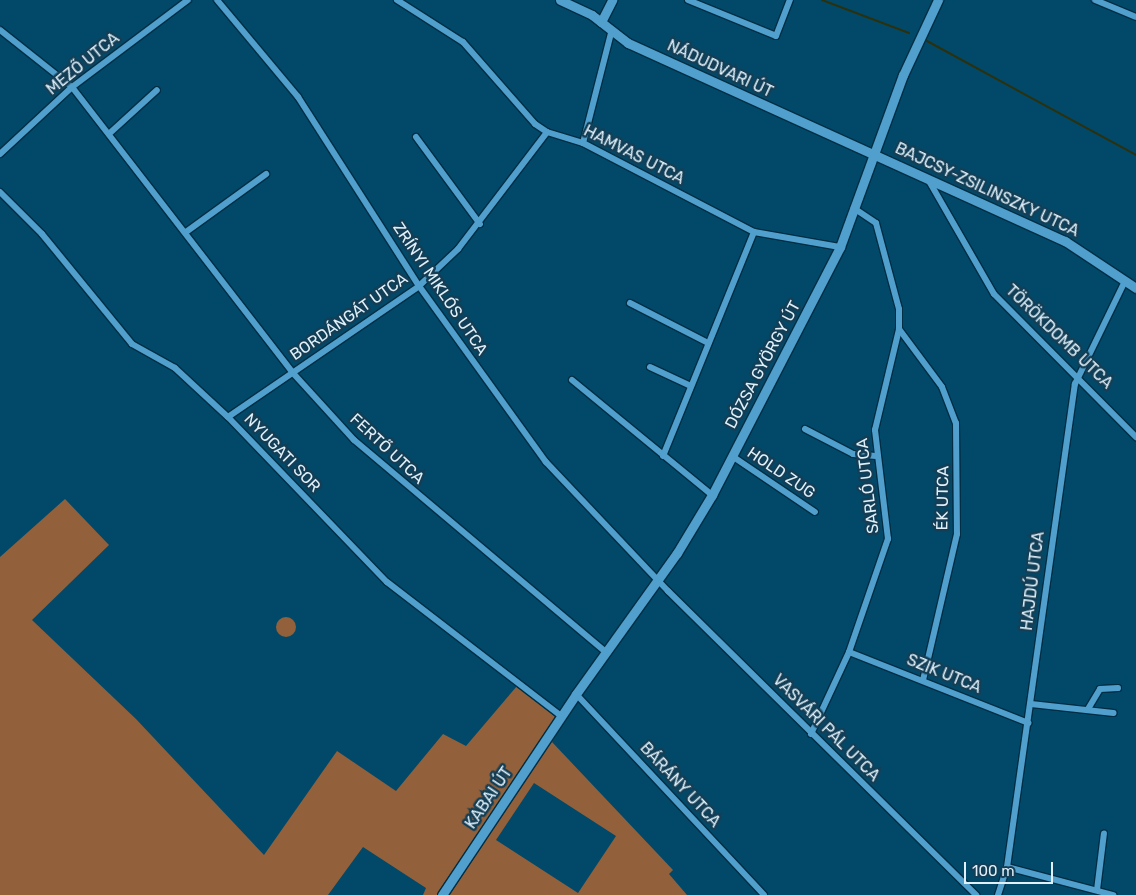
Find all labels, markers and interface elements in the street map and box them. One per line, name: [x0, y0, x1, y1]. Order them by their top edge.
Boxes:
street label: MEZŐ UTCA: [43, 29, 123, 99]
street label: NÁDUDVARI ÚT: [664, 36, 776, 102]
street label: HAMVAS UTCA: [580, 121, 688, 189]
street label: BAJCSY-ZSILINSZKY UTCA: [892, 139, 1082, 241]
street label: ZRÍNYI MIKLÓS UTCA: [388, 219, 492, 359]
street label: BORDÁNGÁT UTCA: [286, 269, 412, 365]
street label: TÖRÖKDOMB UTCA: [1001, 281, 1117, 393]
street label: DÓZSA GYÖRGY ÚT: [721, 298, 805, 432]
street label: NYUGATI SOR: [240, 410, 324, 496]
street label: FERTŐ UTCA: [346, 410, 428, 488]
street label: SARLÓ UTCA: [853, 437, 883, 535]
street label: HOLD ZUG: [743, 443, 819, 503]
street label: ÉK UTCA: [933, 465, 953, 531]
street label: HAJDÚ UTCA: [1017, 530, 1049, 632]
street label: SZIK UTCA: [904, 650, 984, 698]
street label: VASVÁRI PÁL UTCA: [768, 670, 884, 786]
street label: BÁRÁNY UTCA: [636, 738, 724, 832]
street label: KABAI ÚT: [461, 763, 517, 833]
scale bar: [966, 852, 1055, 884]
text: 100 m: [972, 862, 1014, 880]

